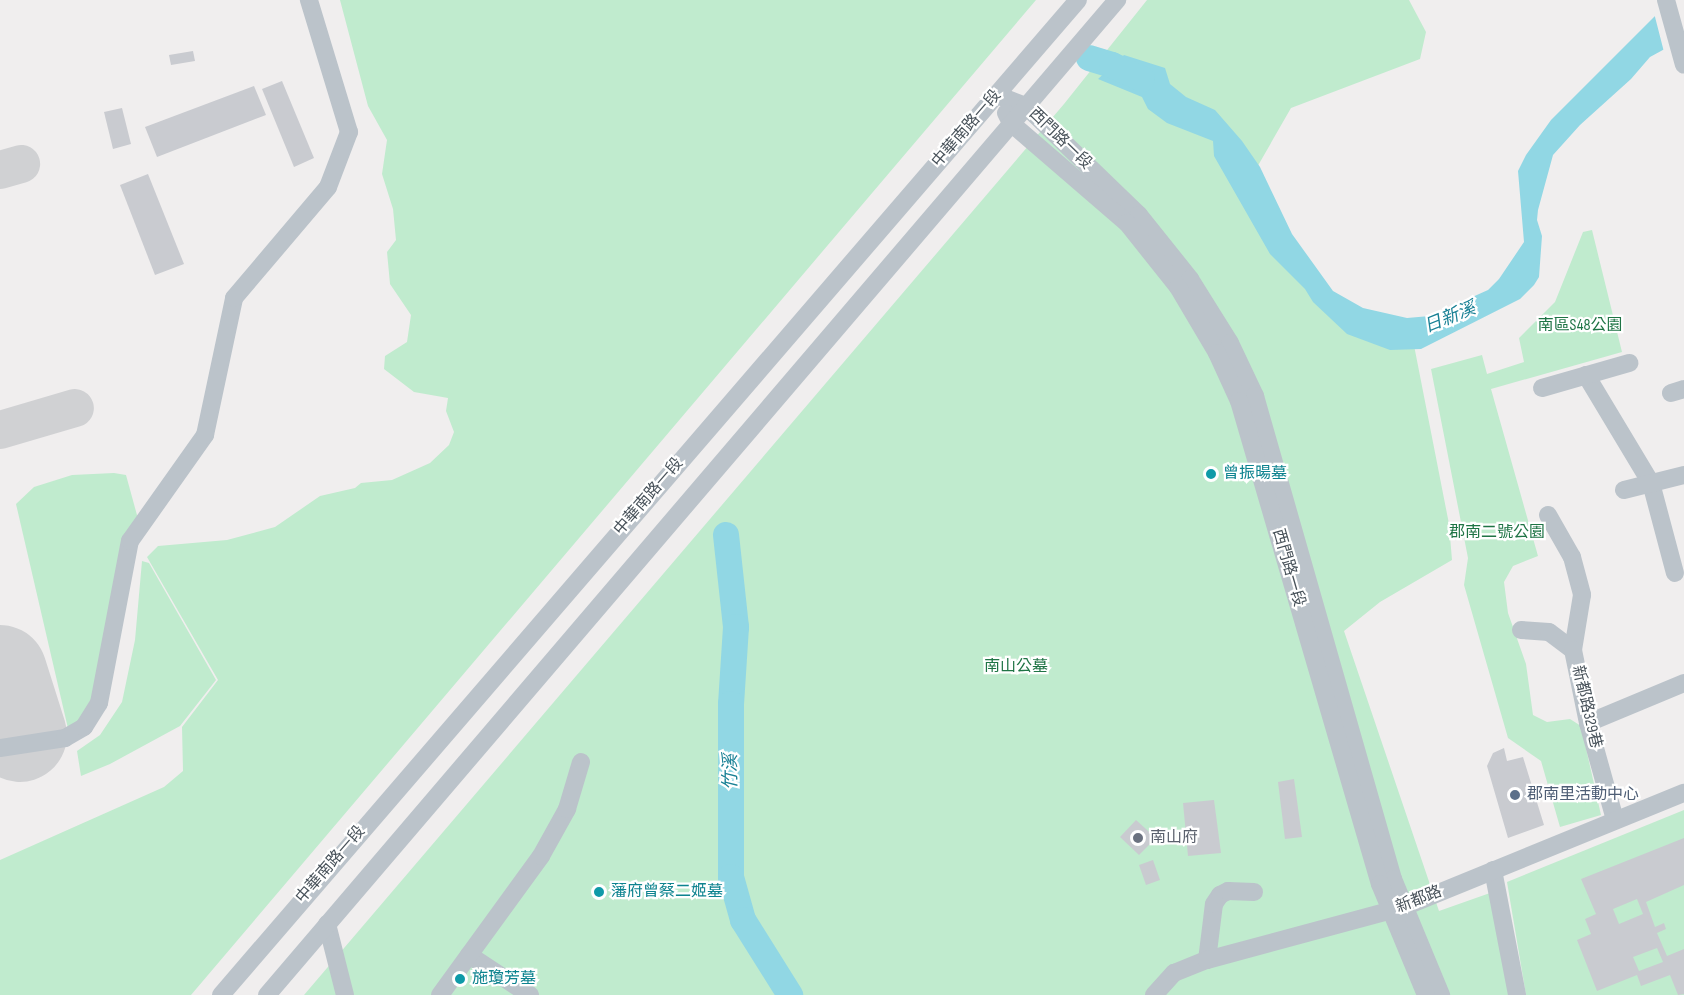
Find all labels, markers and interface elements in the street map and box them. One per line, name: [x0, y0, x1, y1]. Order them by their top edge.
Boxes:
street label: 中華南路一段: [928, 86, 1006, 172]
street label: 西門路一段: [1025, 104, 1095, 174]
water label: 日新溪: [1421, 298, 1479, 338]
park label: 南區S48公園: [1538, 316, 1622, 336]
street label: 中華南路一段: [610, 454, 688, 540]
place label: 曾振暘墓: [1223, 464, 1287, 484]
marker: 曾振暘墓: [1204, 467, 1218, 481]
park label: 郡南二號公園: [1449, 523, 1545, 543]
street label: 西門路一段: [1268, 527, 1308, 609]
park label: 南山公墓: [984, 657, 1048, 677]
street label: 新都路329巷: [1567, 664, 1605, 750]
water label: 竹溪: [720, 754, 742, 790]
place label: 郡南里活動中心: [1527, 785, 1639, 805]
marker: 郡南里活動中心: [1508, 788, 1522, 802]
street label: 中華南路一段: [292, 822, 370, 908]
place label: 南山府: [1150, 828, 1198, 848]
marker: 南山府: [1131, 831, 1145, 845]
place label: 藩府曾蔡二姬墓: [611, 882, 723, 902]
street label: 新都路: [1393, 882, 1445, 918]
marker: 藩府曾蔡二姬墓: [592, 885, 606, 899]
place label: 施瓊芳墓: [472, 969, 536, 989]
marker: 施瓊芳墓: [453, 972, 467, 986]

